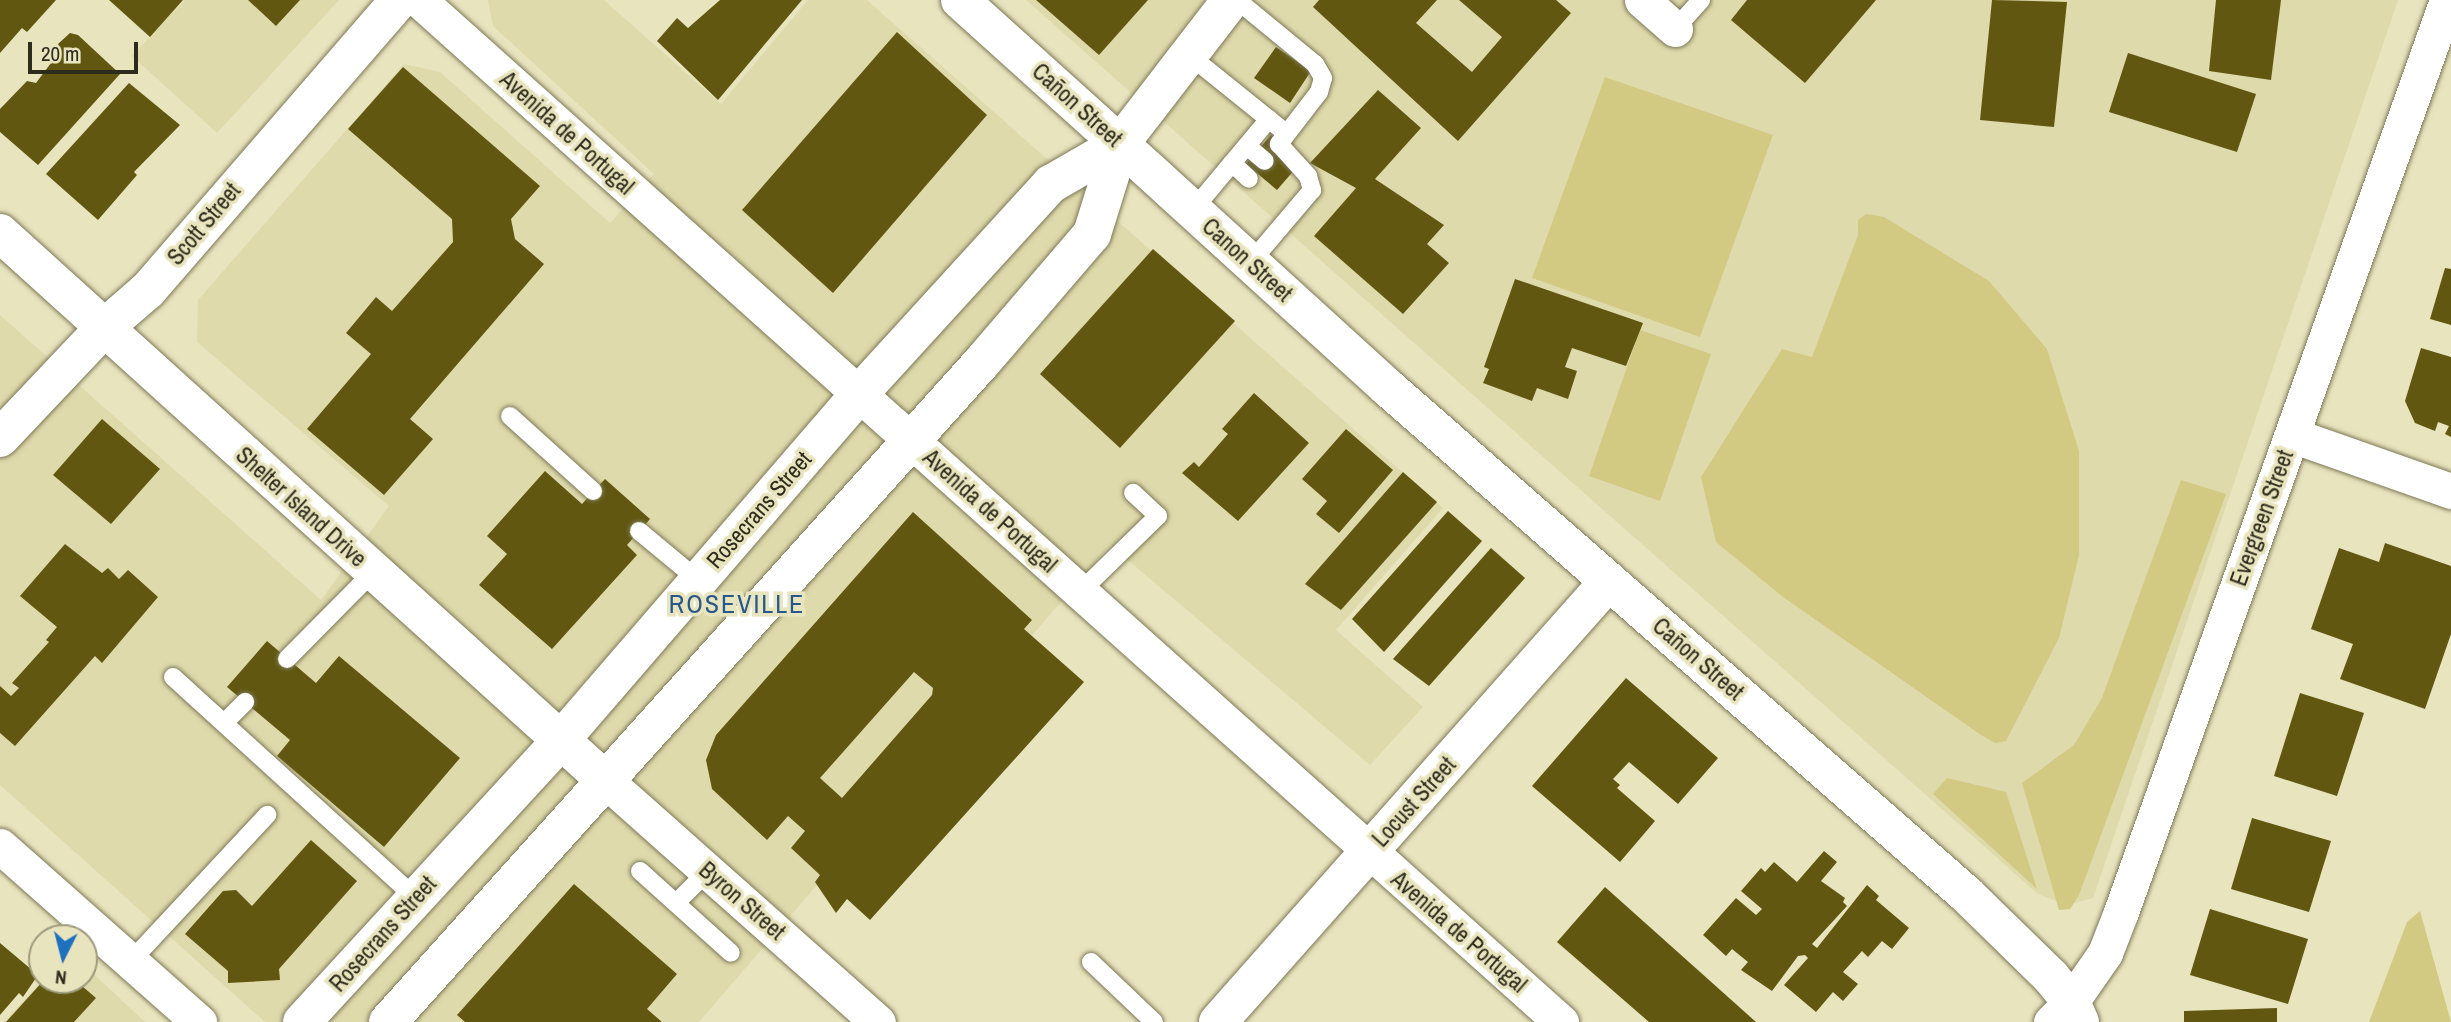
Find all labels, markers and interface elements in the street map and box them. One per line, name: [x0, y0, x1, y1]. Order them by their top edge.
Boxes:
scale bar: [32, 28, 142, 72]
text: 20 m: [41, 39, 79, 68]
street label: Cañon Street: [1026, 58, 1128, 152]
street label: Avenida de Portugal: [494, 66, 640, 200]
street label: Scott Street: [162, 177, 246, 271]
street label: Canon Street: [1196, 213, 1298, 307]
street label: Shelter Island Drive: [230, 441, 372, 573]
street label: Avenida de Portugal: [917, 444, 1063, 578]
street label: Rosecrans Street: [701, 446, 817, 574]
street label: Evergreen Street: [2225, 446, 2299, 590]
district label: ROSEVILLE: [670, 588, 804, 620]
street label: Cañon Street: [1647, 612, 1749, 706]
street label: Locust Street: [1367, 751, 1461, 853]
street label: Byron Street: [693, 856, 791, 946]
street label: Avenida de Portugal: [1386, 866, 1532, 998]
street label: Rosecrans Street: [324, 871, 442, 997]
north arrow: [28, 924, 98, 994]
text: N: [54, 964, 68, 991]

